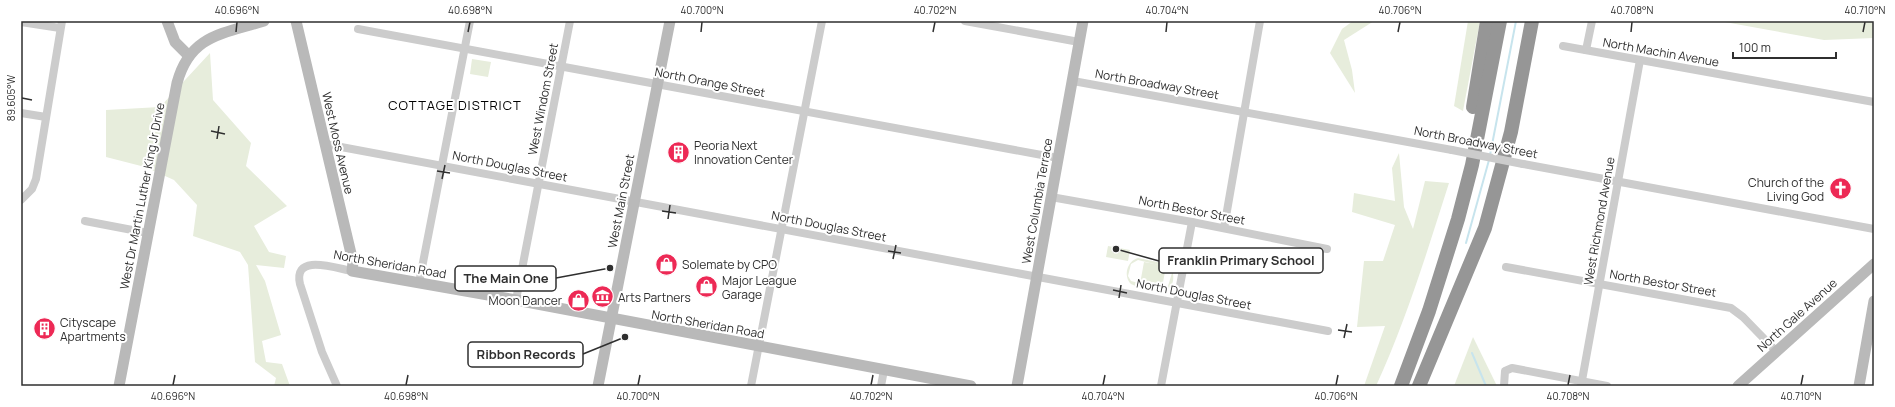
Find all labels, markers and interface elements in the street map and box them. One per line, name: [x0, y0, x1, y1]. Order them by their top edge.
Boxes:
text: 40.696°N: [215, 3, 259, 17]
text: 40.698°N: [448, 3, 492, 17]
text: 40.700°N: [680, 3, 724, 17]
text: 40.702°N: [914, 3, 956, 17]
text: 40.704°N: [1146, 3, 1189, 17]
text: 40.706°N: [1378, 3, 1422, 17]
text: 40.708°N: [1611, 3, 1654, 17]
text: 40.710°N: [1845, 3, 1886, 17]
street label: North Machin Avenue: [1601, 33, 1721, 71]
scale bar: [1733, 34, 1836, 60]
text: 100 m: [1739, 39, 1771, 56]
street label: West Windom Street: [524, 41, 562, 157]
street label: North Orange Street: [653, 63, 767, 101]
street label: North Broadway Street: [1094, 65, 1220, 103]
text: 89.605°W: [4, 74, 18, 121]
street label: West Moss Avenue: [318, 90, 358, 196]
district label: COTTAGE DISTRICT: [388, 96, 522, 114]
street label: West Dr Martin Luther King Jr Drive: [116, 101, 168, 291]
street label: North Broadway Street: [1413, 122, 1539, 162]
place label: Peoria Next Innovation Center: [694, 137, 794, 168]
street label: West Columbia Terrace: [1018, 137, 1056, 265]
building icon: Peoria Next Innovation Center: [665, 139, 691, 165]
street label: North Douglas Street: [451, 147, 569, 186]
street label: West Main Street: [604, 152, 638, 249]
street label: West Richmond Avenue: [1579, 155, 1619, 287]
place label: Church of the Living God: [1748, 174, 1824, 205]
church icon: Church of the Living God: [1827, 176, 1853, 202]
street label: North Bestor Street: [1137, 191, 1247, 229]
street label: North Douglas Street: [770, 207, 888, 246]
street label: North Sheridan Road: [332, 246, 448, 282]
callout: Franklin Primary School: [1159, 248, 1323, 273]
shop icon: Solemate by CPO: [654, 251, 680, 277]
text: Franklin Primary School: [1167, 251, 1315, 269]
place label: Solemate by CPO: [682, 256, 777, 273]
street label: North Bestor Street: [1608, 265, 1718, 301]
callout: The Main One: [455, 266, 556, 291]
text: The Main One: [463, 269, 549, 287]
place label: Major League Garage: [722, 272, 797, 303]
shop icon: Major League Garage: [694, 274, 720, 300]
street label: North Gale Avenue: [1753, 274, 1841, 356]
street label: North Douglas Street: [1135, 275, 1253, 314]
museum icon: Arts Partners: [589, 284, 615, 310]
shop icon: Moon Dancer: [565, 287, 591, 313]
place label: Arts Partners: [618, 289, 691, 306]
place label: Moon Dancer: [489, 292, 563, 309]
street label: North Sheridan Road: [650, 306, 766, 342]
place label: Cityscape Apartments: [60, 314, 126, 345]
building icon: Cityscape Apartments: [32, 316, 58, 342]
callout: Ribbon Records: [468, 342, 583, 367]
text: Ribbon Records: [477, 345, 575, 363]
text: 40.696°N: [151, 389, 195, 403]
text: 40.698°N: [384, 389, 428, 403]
text: 40.700°N: [616, 389, 660, 403]
text: 40.702°N: [850, 389, 892, 403]
text: 40.704°N: [1082, 389, 1125, 403]
text: 40.706°N: [1314, 389, 1358, 403]
text: 40.708°N: [1547, 389, 1590, 403]
text: 40.710°N: [1781, 389, 1822, 403]

